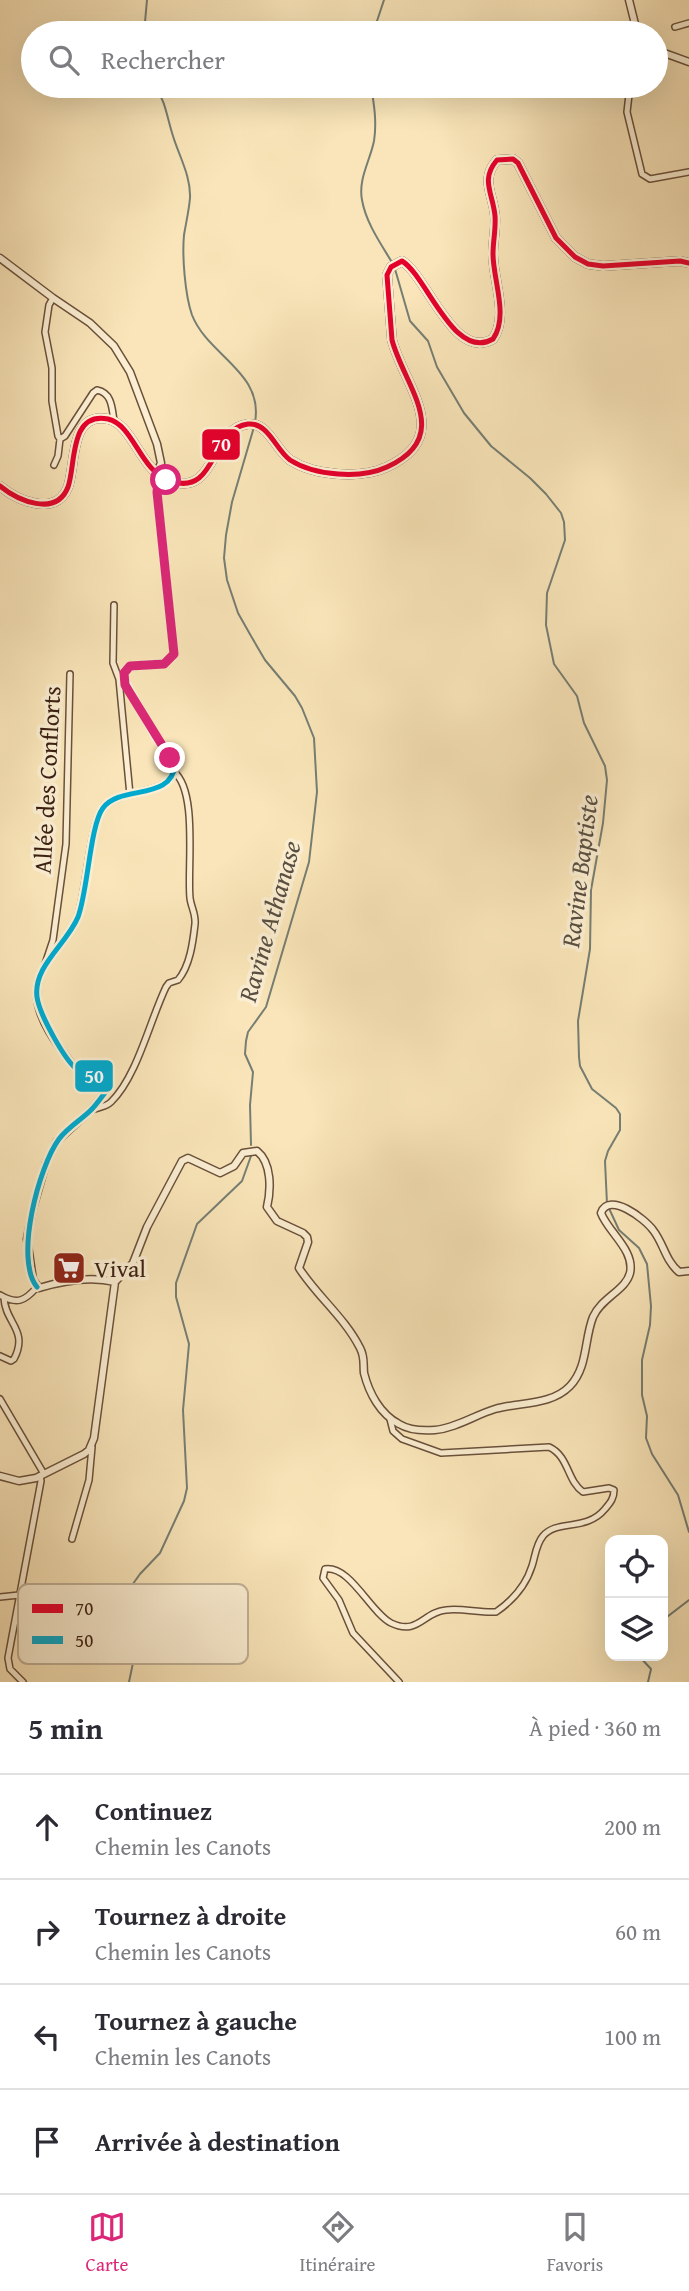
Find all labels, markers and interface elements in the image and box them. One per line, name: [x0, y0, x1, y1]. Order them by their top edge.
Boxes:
search box: [21, 21, 668, 98]
text: Rechercher: [101, 40, 225, 79]
icon: search: [45, 41, 83, 79]
line badge: 70: [201, 428, 241, 461]
text: 70: [211, 430, 231, 458]
route start: [150, 464, 181, 495]
street label: Allée des Conflorts: [25, 685, 69, 875]
route end: [154, 742, 185, 773]
water label: Ravine Baptiste: [550, 792, 608, 951]
water label: Ravine Athanase: [227, 836, 311, 1007]
line badge: 50: [74, 1059, 114, 1093]
text: 50: [84, 1062, 104, 1090]
supermarket icon: Vival: [50, 1249, 88, 1287]
place label: Vival: [94, 1251, 146, 1286]
map controls: [605, 1535, 668, 1661]
button: locate: [605, 1535, 668, 1598]
legend: [18, 1584, 248, 1664]
text: 70: [75, 1594, 93, 1622]
button: layers: [605, 1598, 668, 1661]
text: 50: [75, 1626, 93, 1654]
text: 5 min: [28, 1706, 103, 1750]
text: À pied · 360 m: [529, 1711, 661, 1744]
text: Continuez: [95, 1791, 212, 1830]
icon: ahead: [28, 1808, 66, 1846]
text: 200 m: [604, 1810, 661, 1843]
text: Chemin les Canots: [95, 1830, 271, 1863]
text: Tournez à droite: [95, 1896, 286, 1935]
icon: right: [28, 1913, 66, 1951]
text: 60 m: [615, 1915, 661, 1948]
text: Chemin les Canots: [95, 1935, 271, 1968]
text: Tournez à gauche: [95, 2001, 297, 2040]
icon: left: [28, 2018, 66, 2056]
text: 100 m: [604, 2020, 661, 2053]
text: Chemin les Canots: [95, 2040, 271, 2073]
text: Arrivée à destination: [95, 2122, 340, 2161]
icon: arrive: [28, 2123, 66, 2161]
tab: Carte: [86, 2208, 128, 2278]
tab: Itinéraire: [300, 2208, 375, 2278]
tab: Favoris: [547, 2208, 603, 2278]

